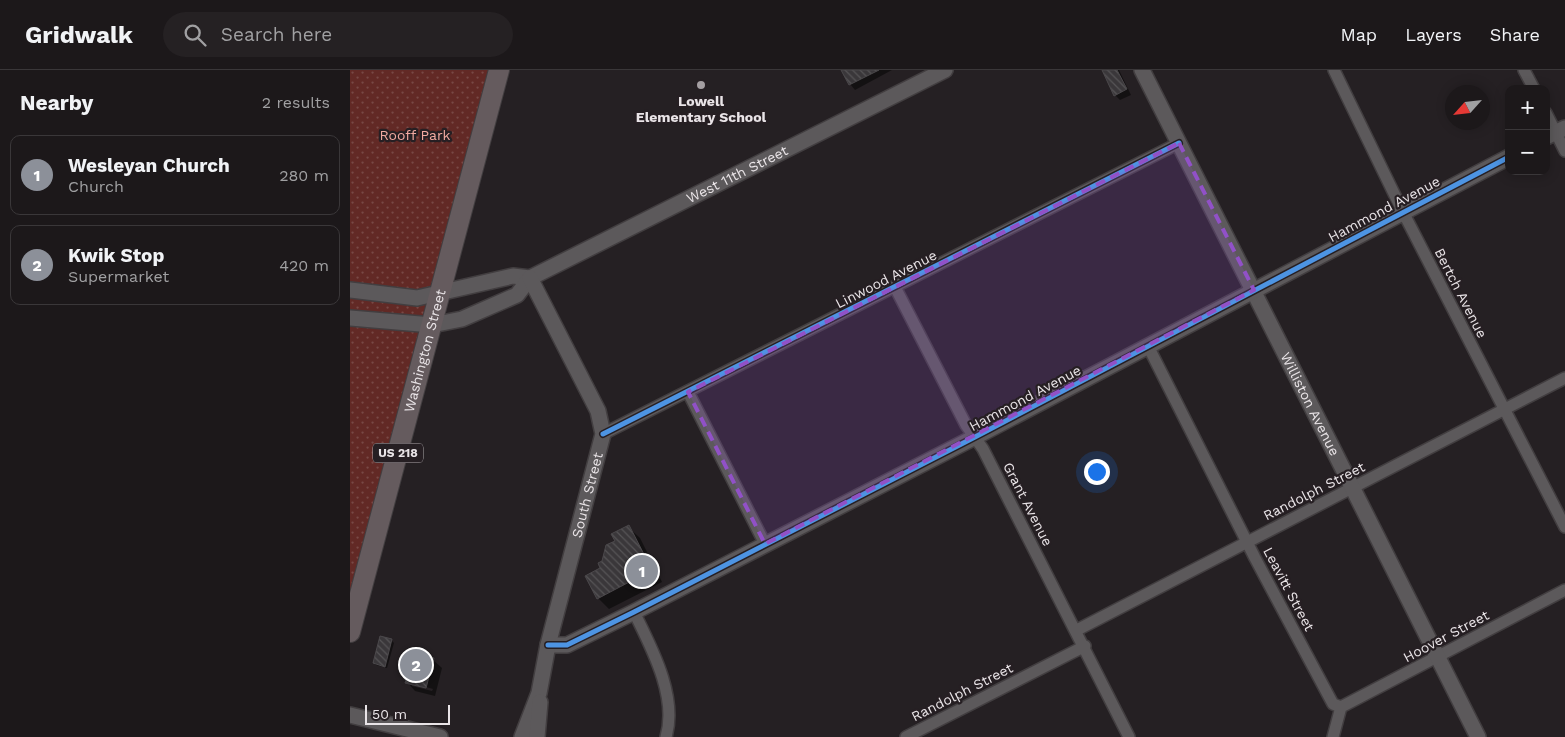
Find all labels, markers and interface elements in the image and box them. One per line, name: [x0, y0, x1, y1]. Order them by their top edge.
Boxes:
search box: [163, 12, 513, 57]
text: Gridwalk: [25, 21, 133, 49]
icon: search: [181, 21, 209, 49]
text: Search here: [221, 23, 332, 46]
text: Map: [1340, 24, 1377, 45]
text: Layers: [1405, 24, 1462, 45]
text: Share: [1490, 24, 1540, 45]
marker: Lowell Elementary School: [695, 79, 707, 91]
north arrow: [1445, 85, 1490, 130]
map controls: [1505, 85, 1550, 175]
button: +: [1505, 85, 1550, 130]
text: Nearby: [20, 90, 93, 115]
text: 2 results: [262, 93, 330, 112]
place label: Lowell Elementary School: [636, 93, 767, 125]
park label: Rooff Park: [379, 127, 451, 143]
button: −: [1505, 130, 1550, 175]
street label: West 11th Street: [684, 142, 791, 206]
text: Wesleyan Church: [68, 154, 230, 177]
text: 1: [34, 166, 40, 185]
text: 280 m: [279, 166, 329, 185]
street label: Hammond Avenue: [1325, 173, 1443, 245]
text: Church: [68, 177, 124, 196]
text: Kwik Stop: [68, 244, 164, 267]
street label: Bertch Avenue: [1431, 245, 1491, 341]
street label: Linwood Avenue: [833, 247, 939, 311]
text: 2: [32, 256, 42, 275]
text: 420 m: [279, 256, 329, 275]
text: Supermarket: [68, 267, 169, 286]
street label: Washington Street: [401, 287, 449, 414]
street label: Williston Avenue: [1278, 350, 1343, 458]
street label: Hammond Avenue: [966, 362, 1084, 434]
road number: US 218: [373, 443, 423, 462]
street label: South Street: [568, 451, 606, 539]
street label: Randolph Street: [1261, 458, 1368, 523]
street label: Grant Avenue: [1000, 459, 1056, 549]
your location: [1084, 459, 1110, 485]
street label: Leavitt Street: [1260, 544, 1318, 634]
pin: 1: [626, 552, 658, 590]
street label: Hoover Street: [1400, 607, 1492, 665]
pin: 2: [400, 646, 432, 684]
street label: Randolph Street: [909, 659, 1016, 724]
scale bar: [365, 702, 450, 725]
text: 50 m: [372, 706, 407, 722]

